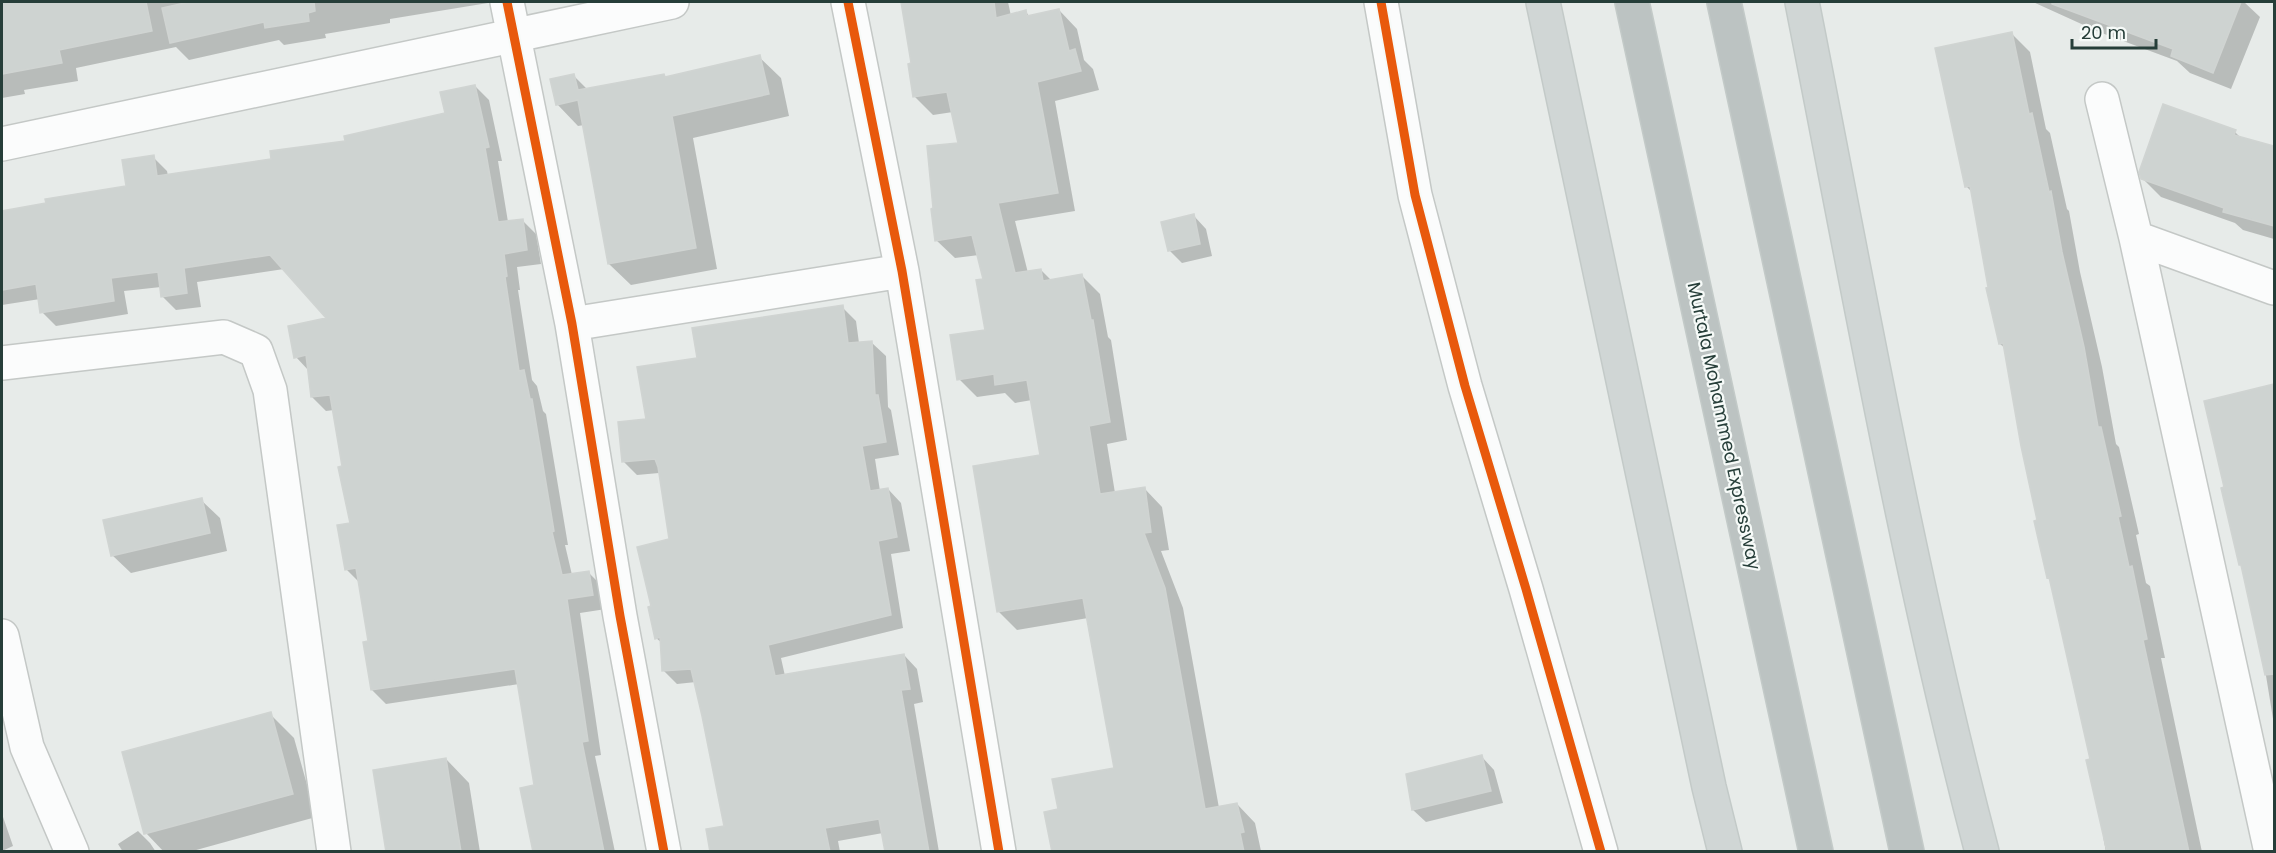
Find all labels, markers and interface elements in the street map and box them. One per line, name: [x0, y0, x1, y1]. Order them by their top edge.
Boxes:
scale bar: [2072, 12, 2156, 50]
text: 20 m: [2081, 20, 2126, 45]
street label: Murtala Mohammed Expressway: [1682, 280, 1767, 572]

